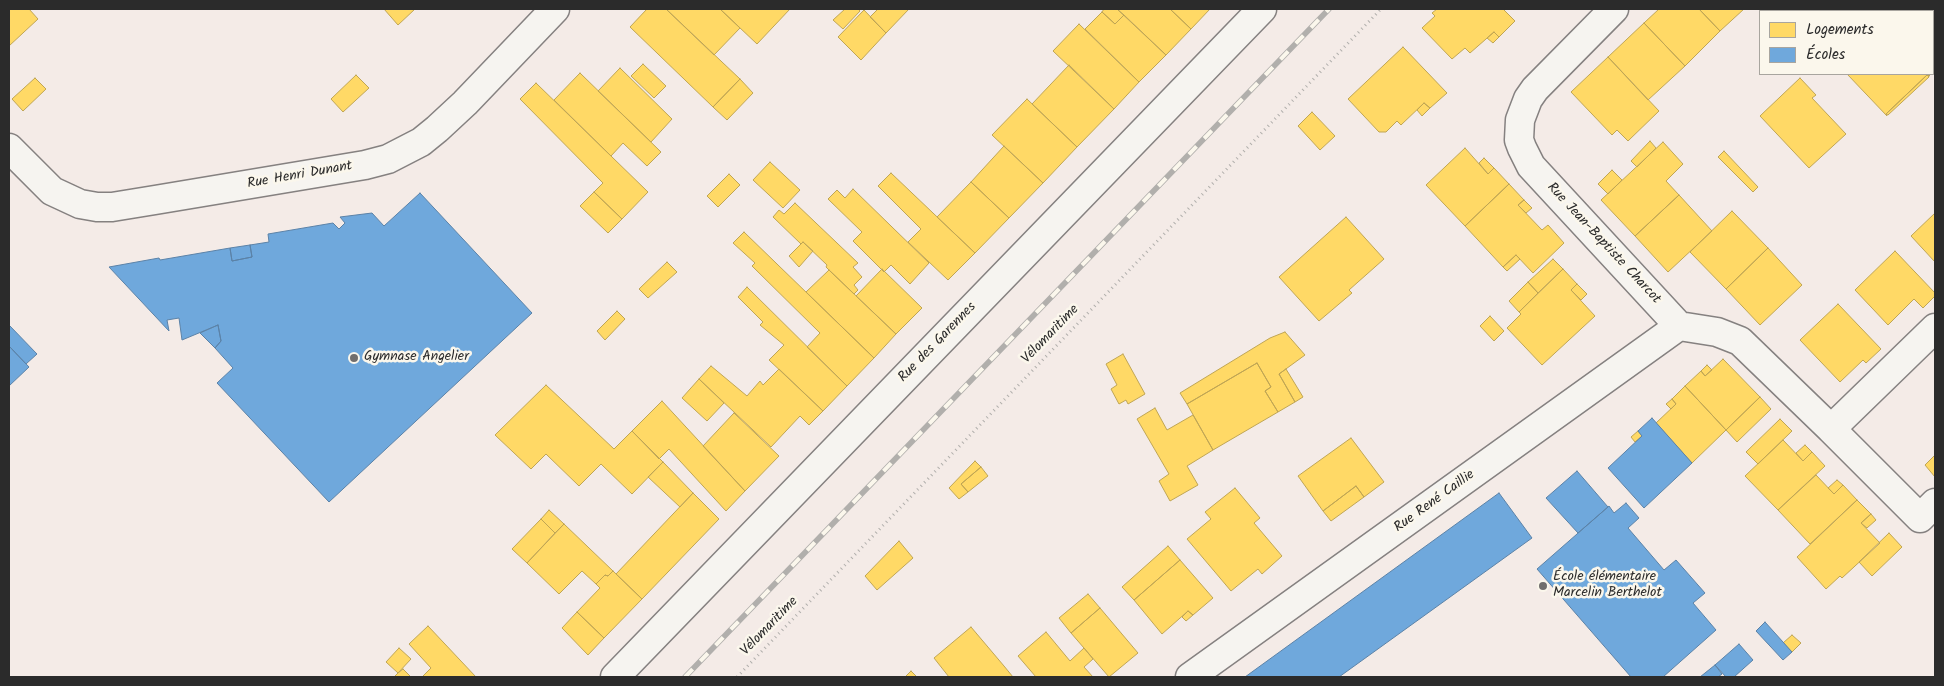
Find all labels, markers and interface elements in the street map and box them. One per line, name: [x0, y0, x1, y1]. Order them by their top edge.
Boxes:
legend: [1759, 10, 1934, 75]
text: Logements: [1806, 18, 1874, 42]
text: Écoles: [1806, 43, 1845, 67]
street label: Rue Henri Dunant: [246, 159, 354, 193]
street label: Rue Jean-Baptiste Charcot: [1542, 180, 1664, 308]
street label: Rue des Garennes: [896, 299, 980, 387]
street label: Vélomaritime: [1019, 302, 1083, 368]
place label: Gymnase Angelier: [364, 350, 469, 366]
marker: Gymnase Angelier: [348, 352, 360, 364]
street label: Rue René Caillie: [1392, 467, 1478, 537]
place label: École élémentaire Marcelin Berthelot: [1553, 570, 1662, 602]
marker: École élémentaire Marcelin Berthelot: [1537, 580, 1549, 592]
street label: Vélomaritime: [738, 594, 802, 660]

